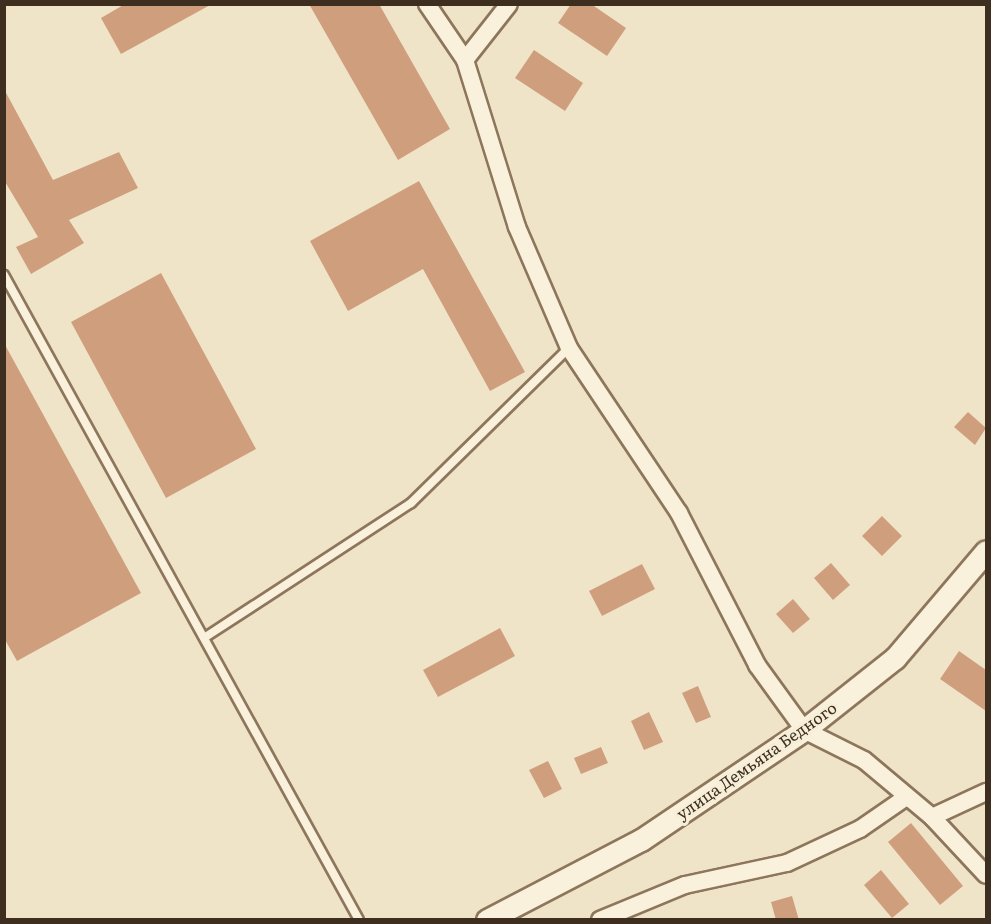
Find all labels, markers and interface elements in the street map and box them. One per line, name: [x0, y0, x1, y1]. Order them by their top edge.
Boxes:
street label: улица Демьяна Бедного: [672, 697, 840, 823]

